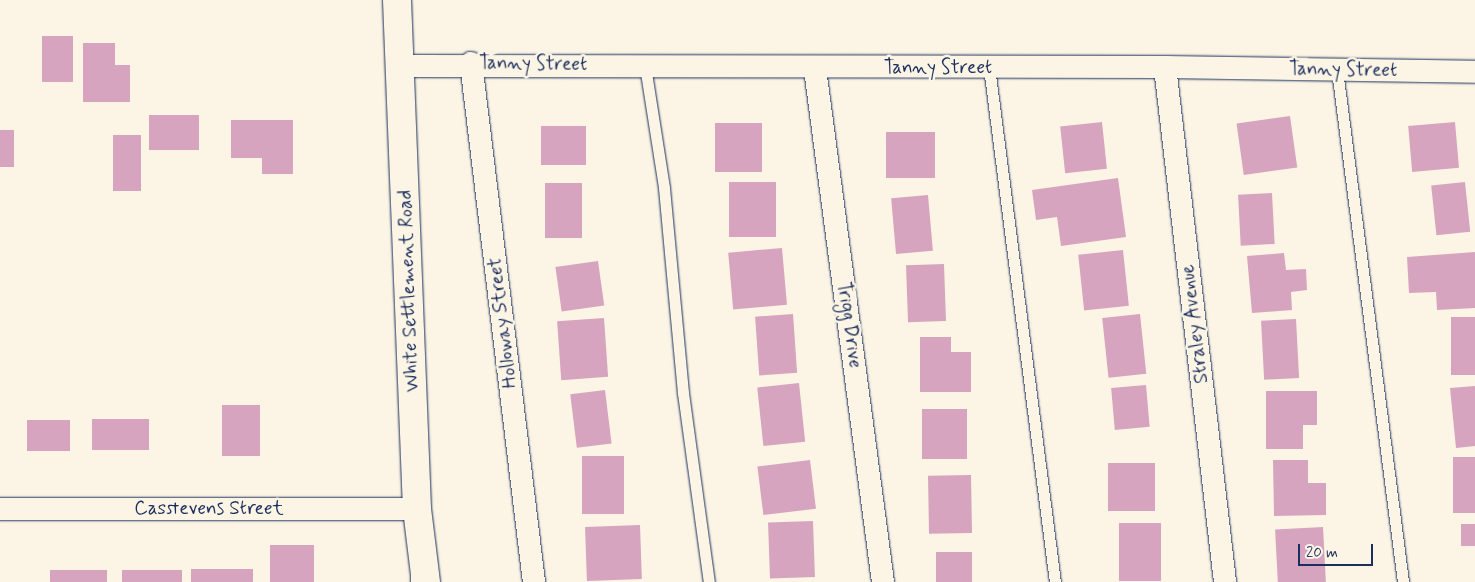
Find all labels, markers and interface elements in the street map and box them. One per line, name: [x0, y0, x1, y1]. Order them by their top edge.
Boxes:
street label: Tanny Street: [477, 52, 589, 76]
street label: Tanny Street: [882, 57, 994, 79]
street label: Tanny Street: [1287, 58, 1399, 82]
street label: White Settlement Road: [394, 189, 424, 393]
street label: Holloway Street: [484, 257, 522, 389]
street label: Straley Avenue: [1176, 261, 1214, 387]
street label: Trigg Drive: [832, 281, 866, 369]
street label: Casstevens Street: [134, 498, 284, 520]
scale bar: [1300, 534, 1375, 566]
text: 20 m: [1306, 543, 1338, 563]

